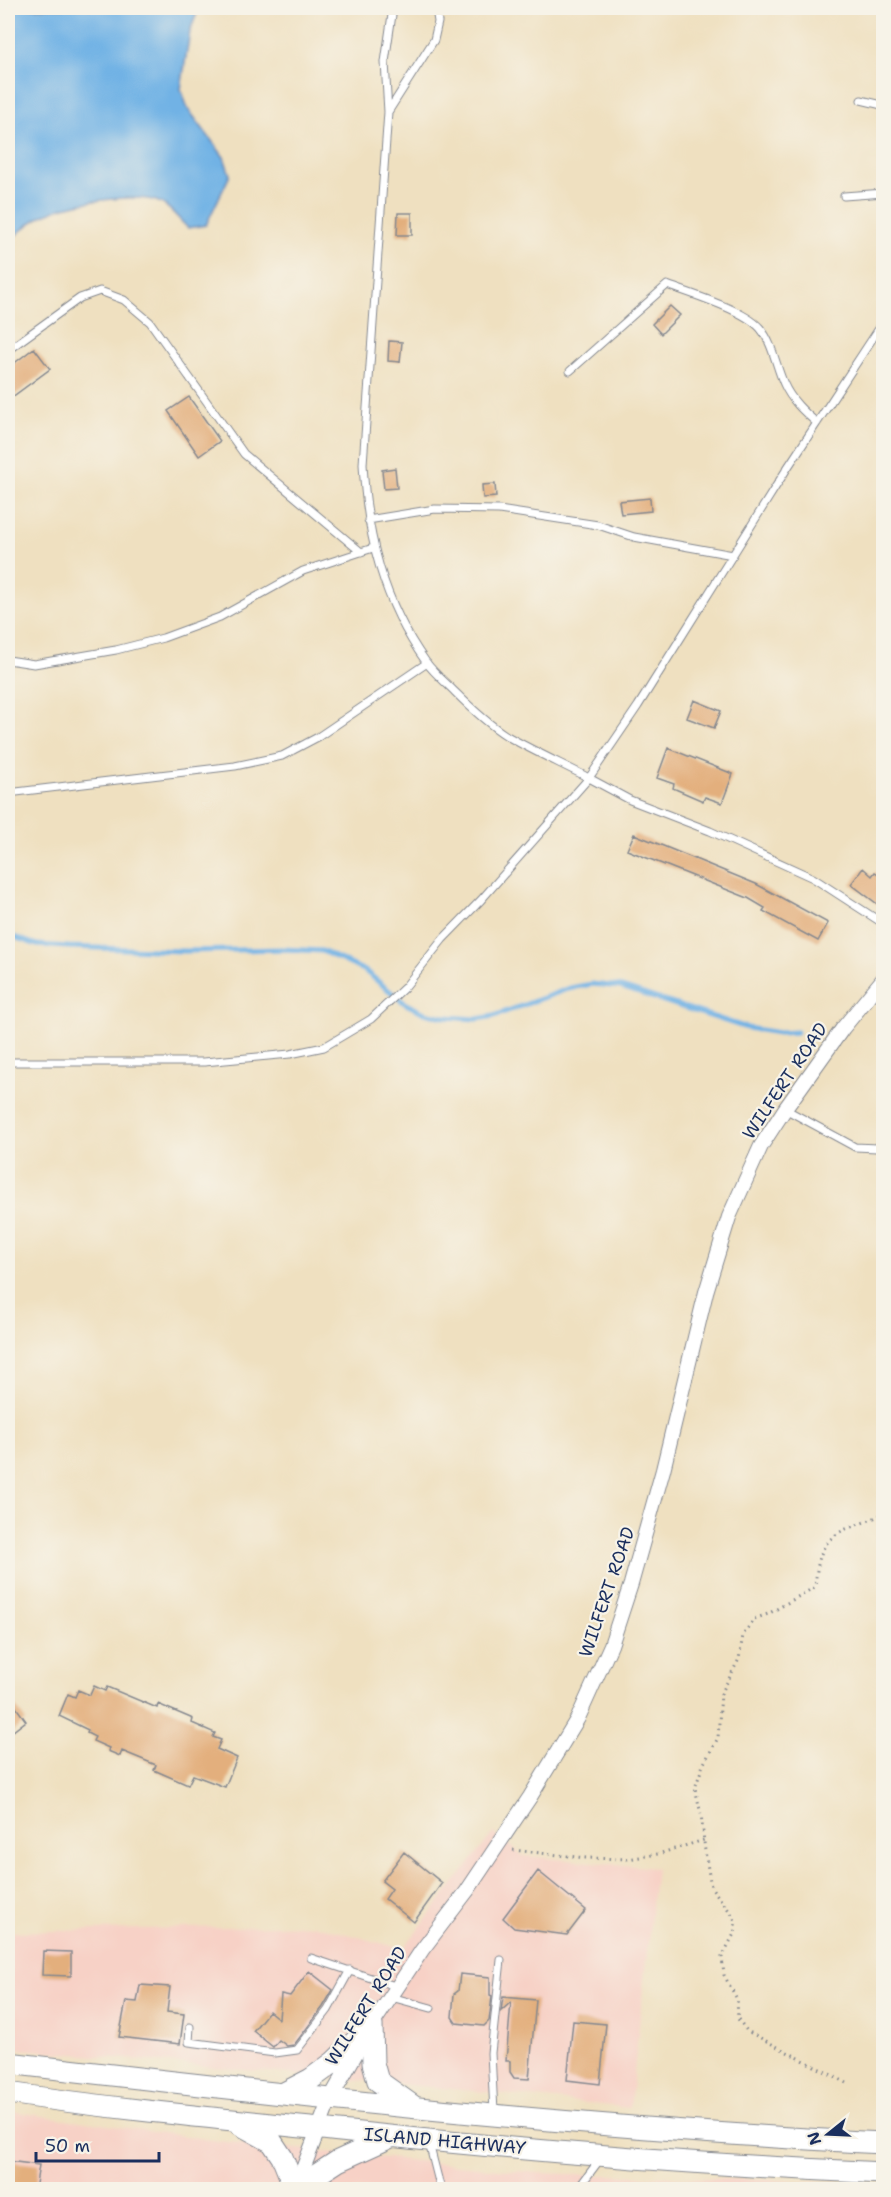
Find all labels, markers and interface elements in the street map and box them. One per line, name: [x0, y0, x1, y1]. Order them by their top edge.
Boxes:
street label: WILFERT ROAD: [737, 1018, 833, 1144]
street label: WILFERT ROAD: [573, 1524, 641, 1660]
street label: WILFERT ROAD: [320, 1942, 412, 2070]
north arrow: [798, 2104, 858, 2164]
street label: ISLAND HIGHWAY: [363, 2122, 527, 2160]
scale bar: [36, 2125, 159, 2163]
text: N: [802, 2129, 826, 2148]
text: 50 m: [45, 2134, 90, 2158]

